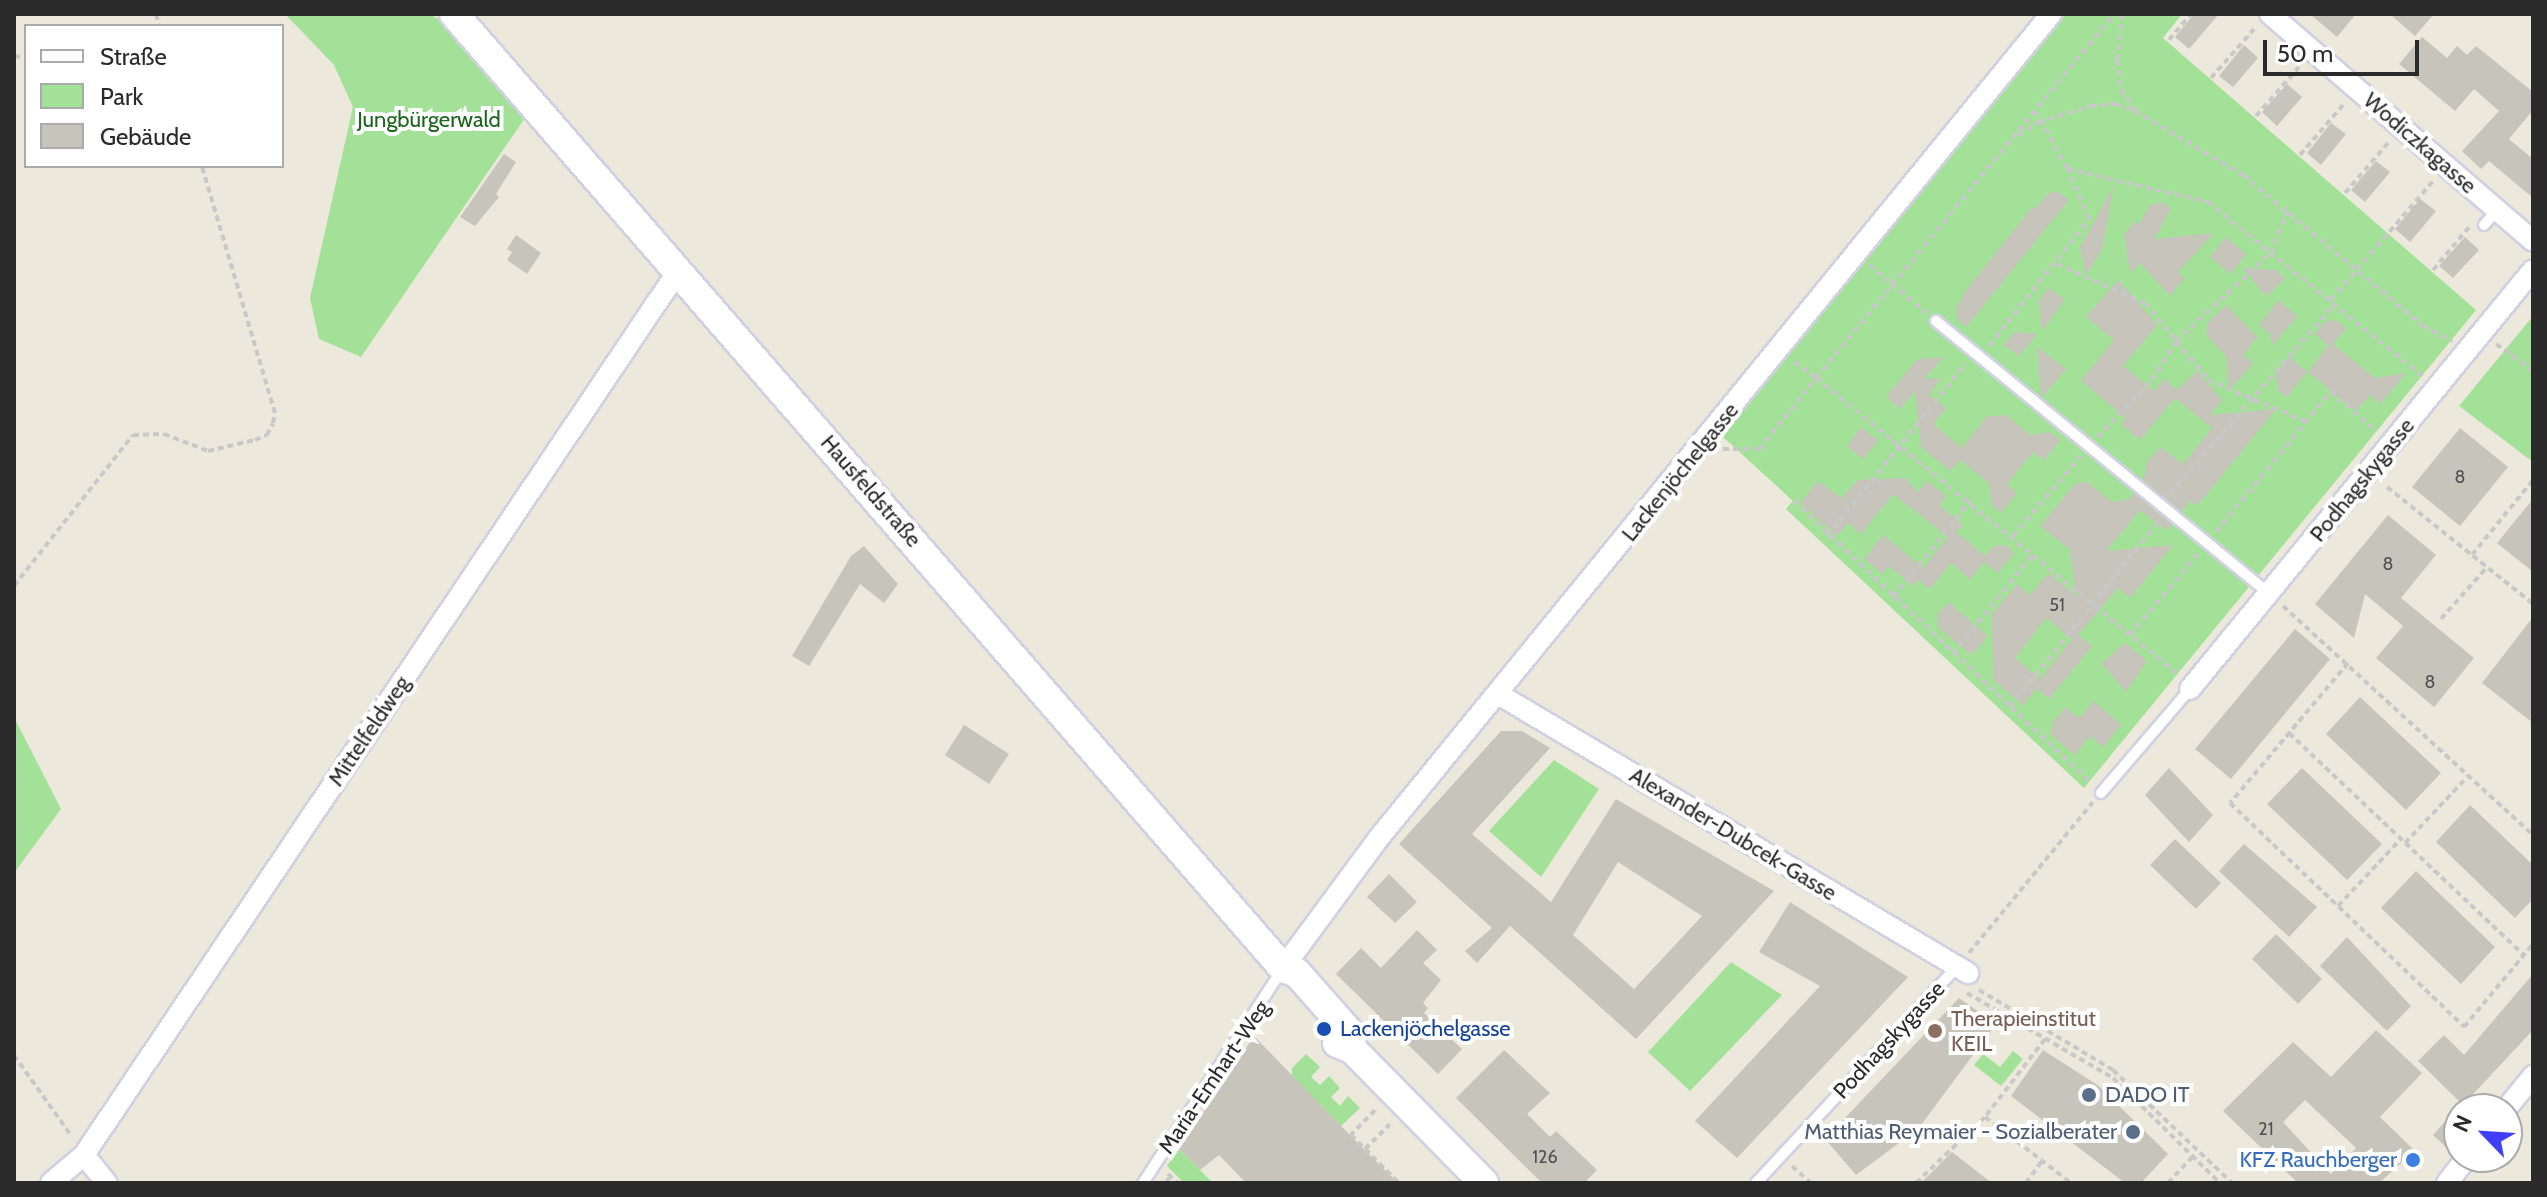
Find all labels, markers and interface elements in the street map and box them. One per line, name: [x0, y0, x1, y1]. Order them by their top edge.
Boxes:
legend: [24, 24, 284, 168]
scale bar: [2267, 24, 2423, 74]
text: 50 m: [2277, 39, 2333, 68]
text: Straße: [100, 42, 167, 71]
text: Park: [100, 82, 143, 111]
street label: Wodiczkagasse: [2358, 87, 2482, 199]
park label: Jungbürgerwald: [357, 107, 501, 133]
text: Gebäude: [100, 122, 191, 151]
street label: Lackenjöchelgasse: [1616, 397, 1744, 547]
street label: Podhagskygasse: [2304, 413, 2420, 547]
street label: Hausfeldstraße: [815, 430, 927, 552]
house number: 8: [2455, 466, 2465, 488]
house number: 8: [2383, 553, 2393, 575]
house number: 51: [2049, 594, 2065, 616]
street label: Mittelfeldweg: [322, 671, 416, 791]
house number: 8: [2425, 671, 2435, 693]
street label: Alexander-Dubcek-Gasse: [1625, 762, 1841, 906]
street label: Podhagskygasse: [1828, 976, 1950, 1104]
street label: Maria-Emhart-Weg: [1153, 995, 1275, 1159]
place label: Therapieinstitut KEIL: [1951, 1005, 2096, 1056]
place label: Lackenjöchelgasse: [1340, 1016, 1511, 1042]
marker: Lackenjöchelgasse: [1315, 1020, 1333, 1038]
marker: Therapieinstitut KEIL: [1926, 1022, 1944, 1040]
place label: DADO IT: [2105, 1082, 2190, 1108]
marker: DADO IT: [2080, 1086, 2098, 1104]
north arrow: [2443, 1093, 2523, 1173]
text: N: [2447, 1111, 2478, 1136]
house number: 21: [2258, 1118, 2274, 1140]
place label: Matthias Reymaier - Sozialberater: [1804, 1119, 2117, 1145]
marker: Matthias Reymaier - Sozialberater: [2124, 1123, 2142, 1141]
house number: 126: [1532, 1146, 1558, 1168]
place label: KFZ Rauchberger: [2239, 1147, 2397, 1173]
marker: KFZ Rauchberger: [2404, 1151, 2422, 1169]

